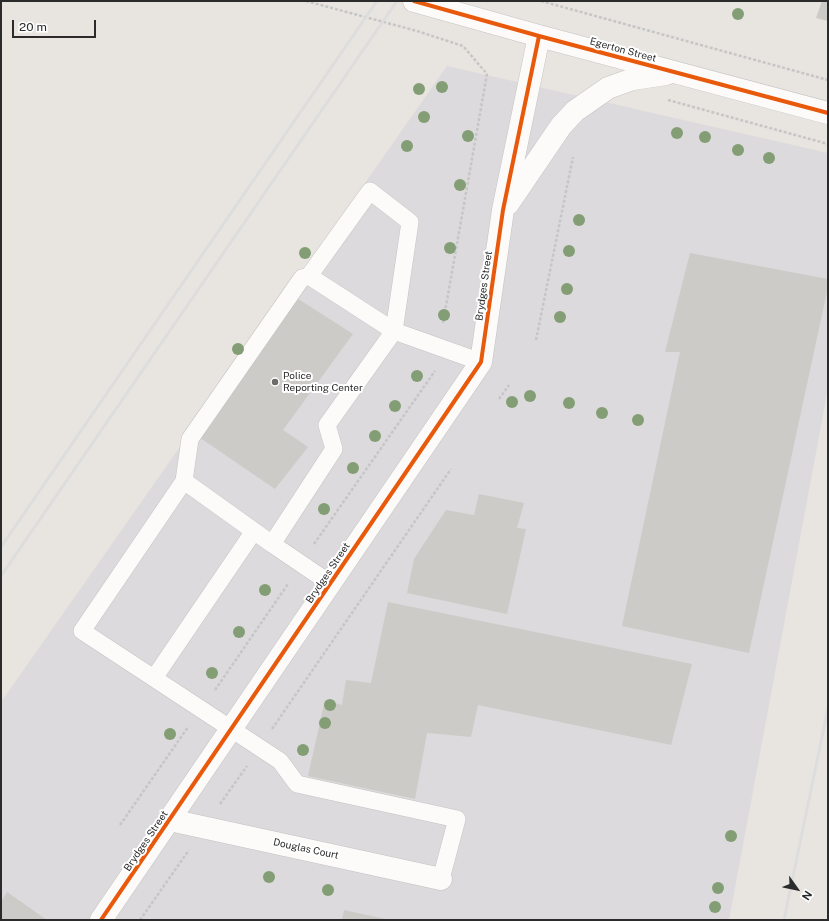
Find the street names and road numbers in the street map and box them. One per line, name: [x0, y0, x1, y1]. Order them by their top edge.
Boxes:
street label: Egerton Street: [588, 35, 658, 65]
street label: Brydges Street: [473, 250, 495, 322]
street label: Brydges Street: [303, 540, 353, 606]
street label: Brydges Street: [121, 808, 171, 874]
street label: Douglas Court: [272, 836, 340, 862]

